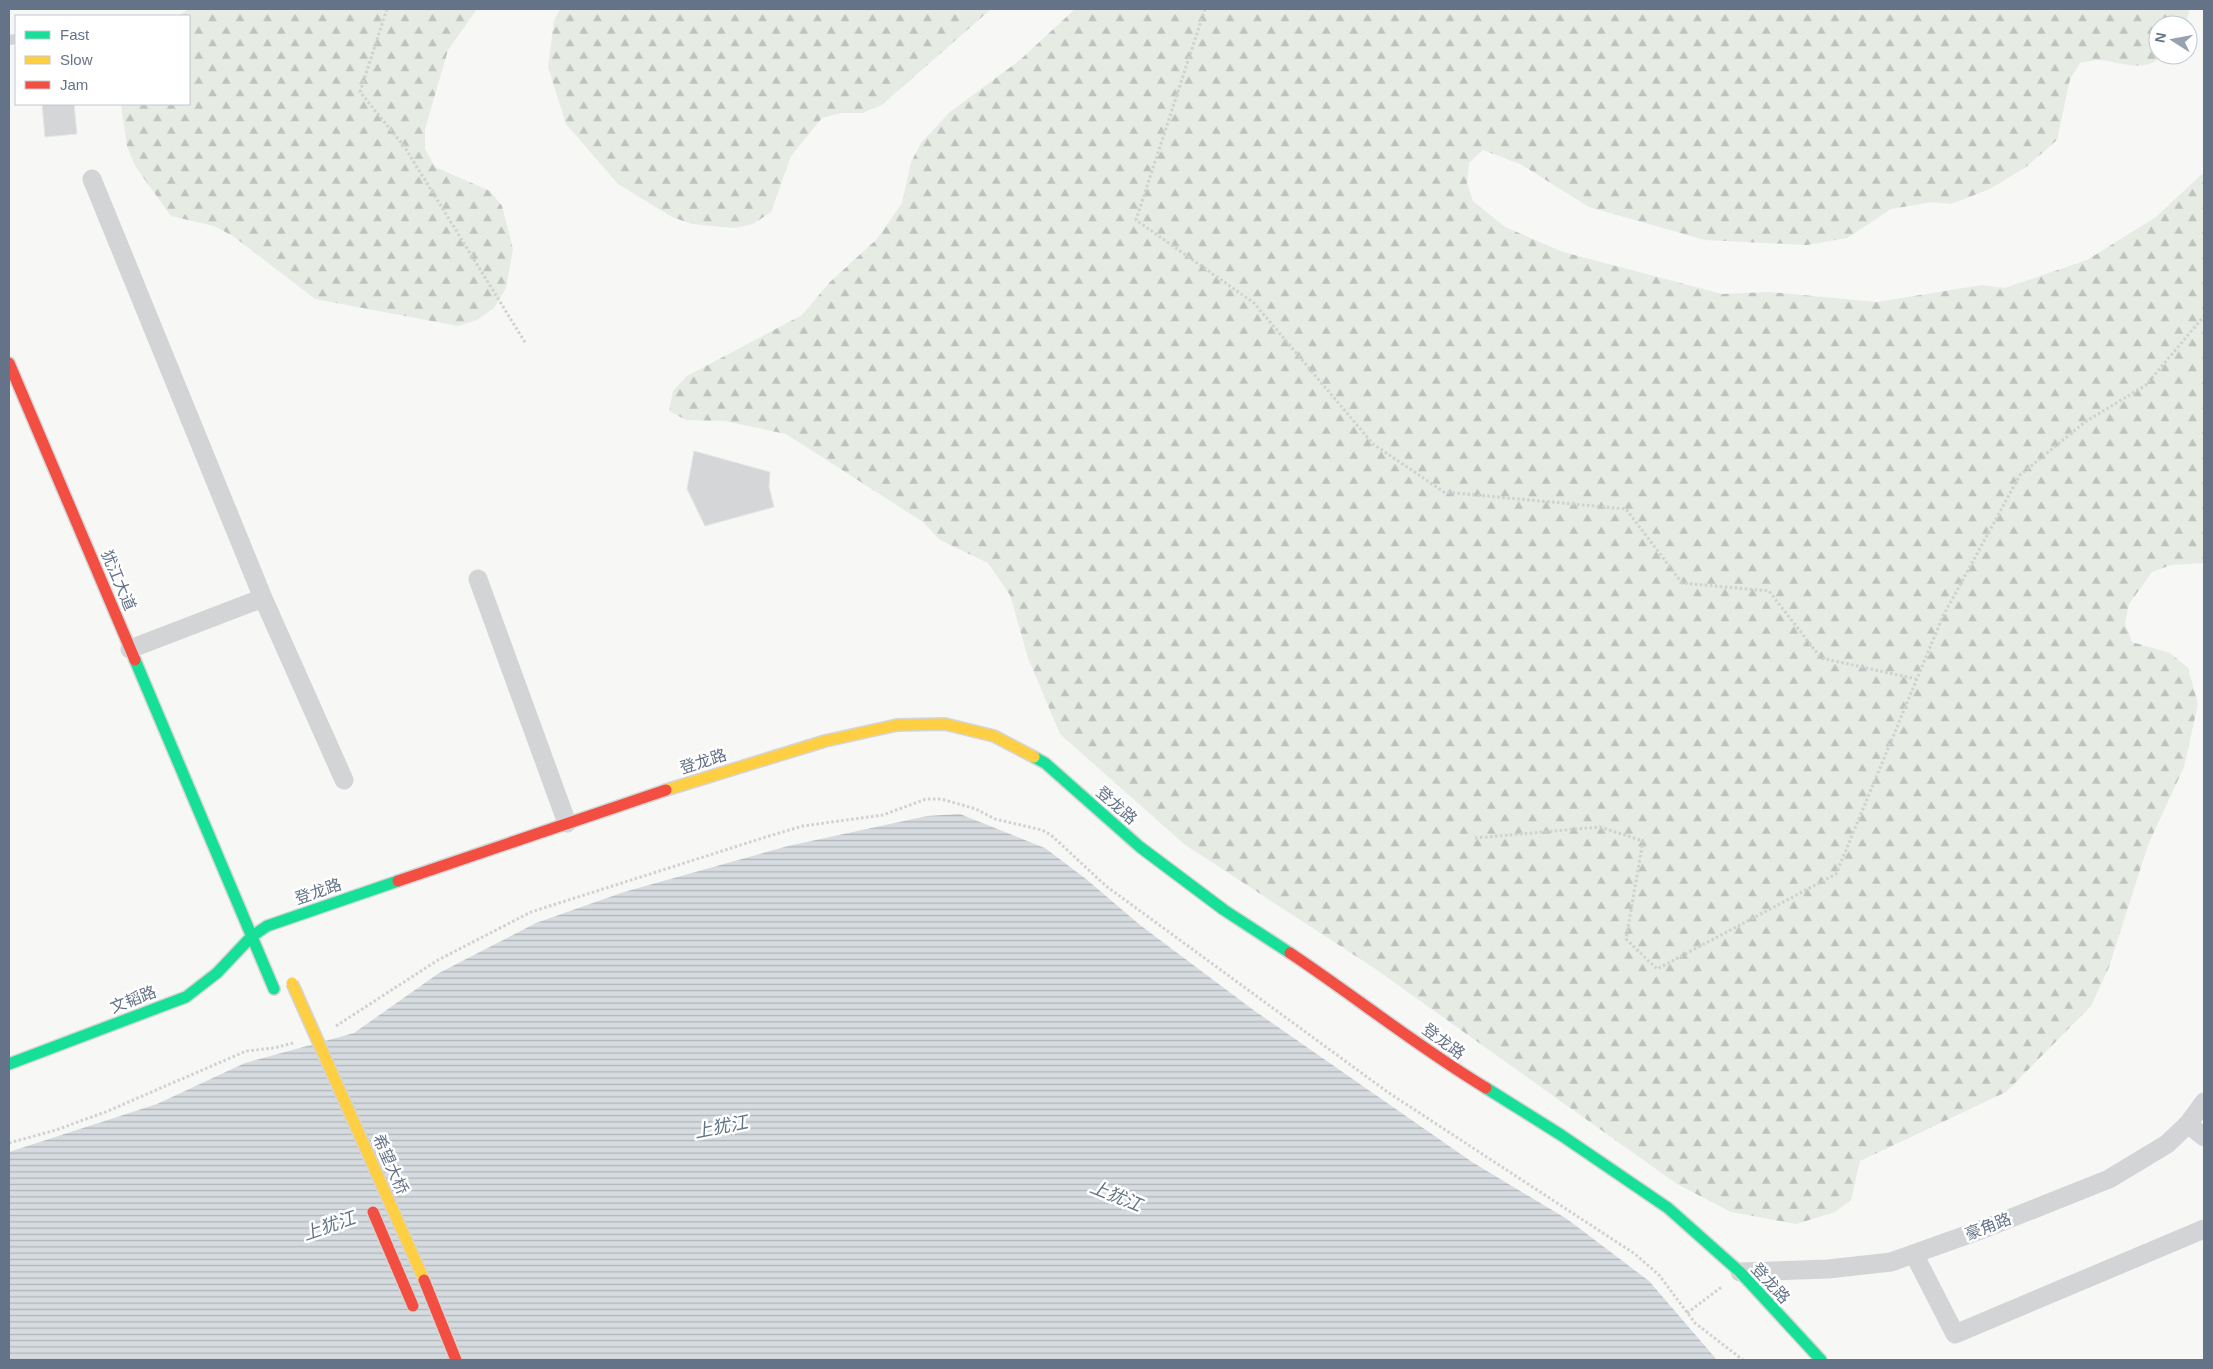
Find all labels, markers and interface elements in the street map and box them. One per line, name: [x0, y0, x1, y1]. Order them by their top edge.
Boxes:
legend: [15, 15, 190, 105]
north arrow: [2148, 15, 2198, 65]
text: Fast: [60, 26, 90, 43]
text: N: [2151, 31, 2169, 44]
text: Slow: [60, 51, 93, 68]
text: Jam: [60, 76, 88, 93]
street label: 犹江大道: [98, 547, 139, 613]
street label: 登龙路: [678, 746, 729, 777]
street label: 登龙路: [1093, 783, 1140, 828]
street label: 登龙路: [293, 876, 344, 907]
street label: 文韬路: [108, 983, 159, 1016]
street label: 登龙路: [1419, 1020, 1468, 1062]
water label: 上犹江: [693, 1112, 751, 1142]
street label: 希望大桥: [370, 1132, 411, 1197]
water label: 上犹江: [1087, 1177, 1147, 1216]
water label: 上犹江: [300, 1207, 360, 1244]
street label: 豪角路: [1962, 1209, 2014, 1243]
street label: 登龙路: [1748, 1260, 1793, 1307]

